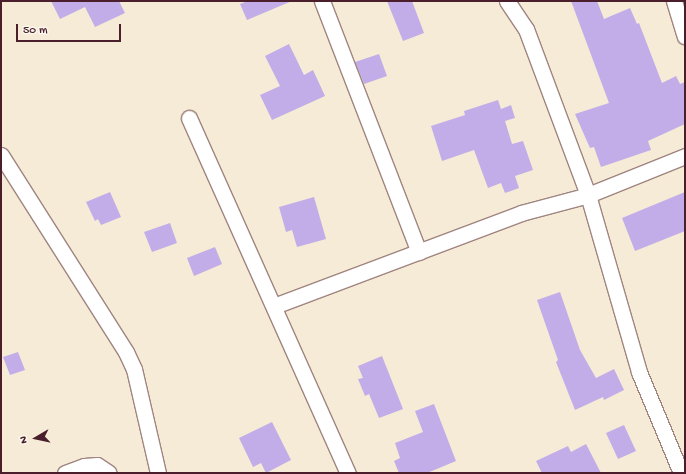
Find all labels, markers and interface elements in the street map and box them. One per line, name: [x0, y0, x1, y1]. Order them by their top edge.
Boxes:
scale bar: [18, 16, 123, 42]
text: 50 m: [23, 24, 48, 38]
north arrow: [16, 418, 56, 458]
text: N: [18, 435, 31, 444]

